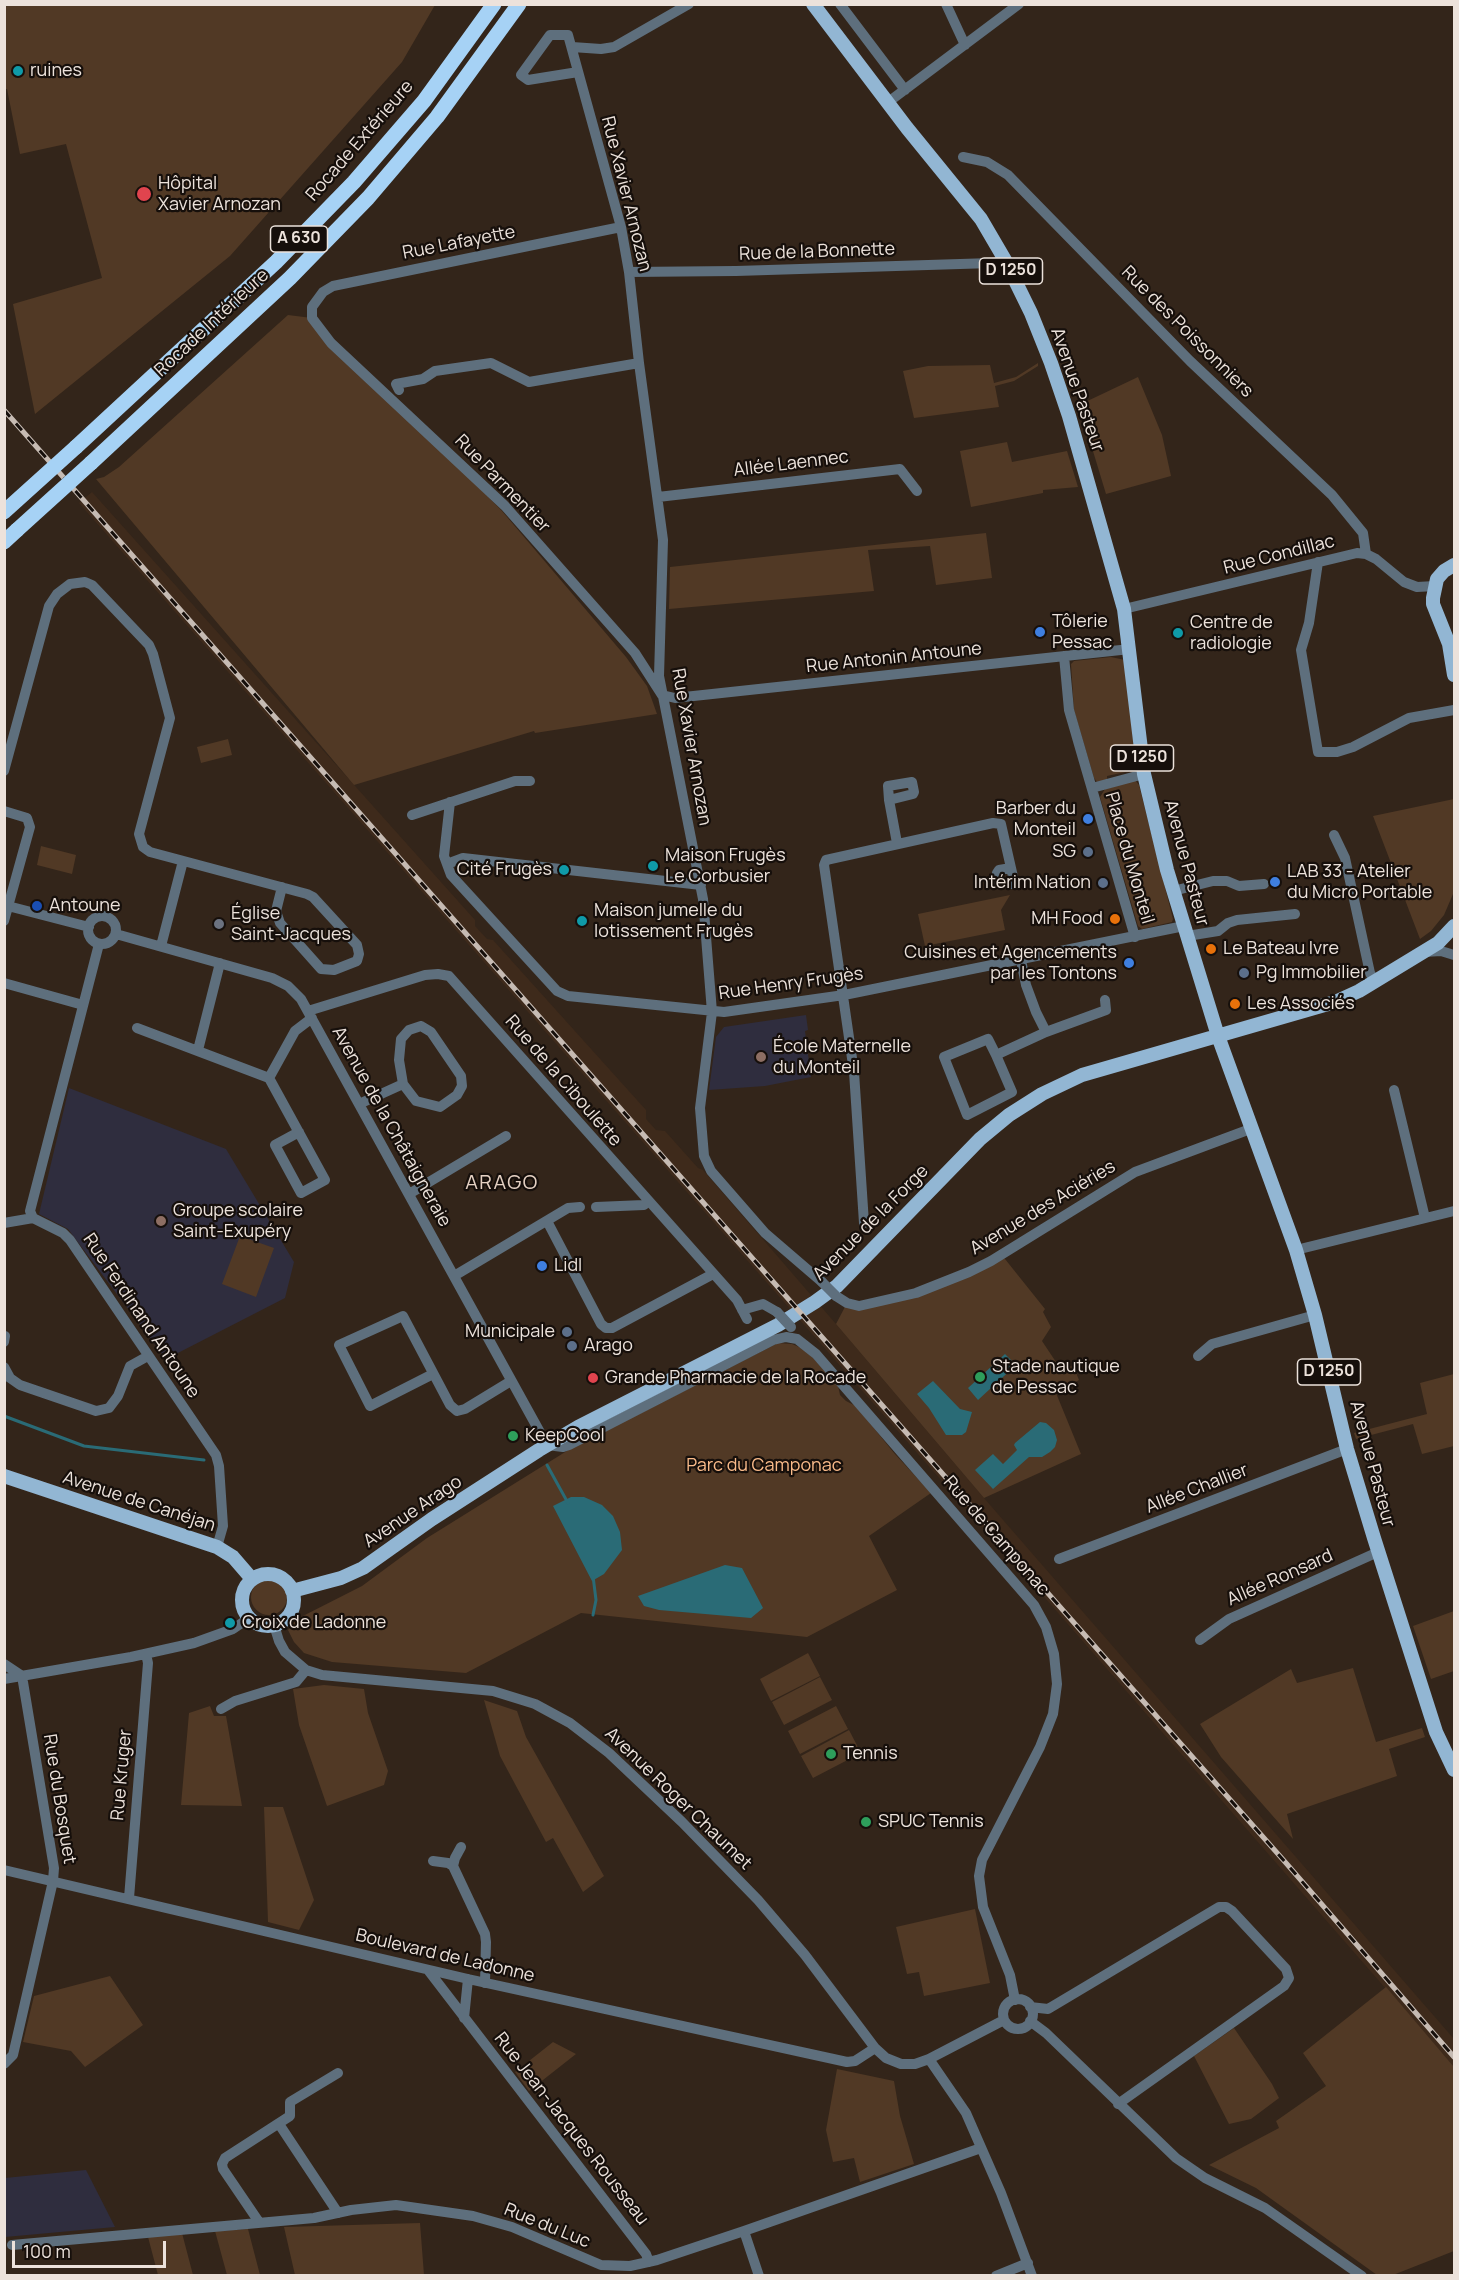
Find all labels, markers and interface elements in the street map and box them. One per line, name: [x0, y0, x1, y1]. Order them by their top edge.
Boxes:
place label: ruines: [30, 60, 82, 82]
marker: ruines: [11, 64, 25, 78]
street label: Rocade Extérieure: [302, 76, 418, 206]
street label: Rue Xavier Arnozan: [596, 114, 656, 274]
place label: Hôpital Xavier Arnozan: [158, 173, 281, 216]
marker: Hôpital Xavier Arnozan: [135, 185, 153, 203]
street label: Rue Lafayette: [401, 221, 517, 265]
road number: A 630: [270, 226, 328, 252]
street label: Rue de la Bonnette: [739, 238, 895, 266]
road number: D 1250: [980, 258, 1042, 284]
street label: Rue des Poissonniers: [1117, 262, 1257, 402]
street label: Rocade Intérieure: [150, 265, 274, 381]
street label: Avenue Pasteur: [1046, 325, 1108, 455]
street label: Rue Parmentier: [450, 431, 554, 537]
street label: Allée Laennec: [732, 446, 850, 482]
street label: Rue Condillac: [1221, 531, 1337, 579]
place label: Tôlerie Pessac: [1052, 611, 1112, 654]
place label: Centre de radiologie: [1190, 612, 1273, 654]
marker: Tôlerie Pessac: [1033, 625, 1047, 639]
marker: Centre de radiologie: [1171, 626, 1185, 640]
street label: Rue Antonin Antoune: [805, 638, 983, 678]
street label: Rue Xavier Arnozan: [667, 667, 715, 827]
road number: D 1250: [1110, 745, 1174, 771]
street label: Place du Monteil: [1100, 790, 1158, 926]
place label: Barber du Monteil: [996, 798, 1076, 840]
street label: Avenue Pasteur: [1159, 798, 1213, 928]
marker: Barber du Monteil: [1081, 812, 1095, 826]
place label: SG: [1052, 841, 1076, 863]
place label: Maison Frugès Le Corbusier: [665, 845, 786, 888]
marker: SG: [1081, 845, 1095, 859]
place label: Cité Frugès: [457, 859, 552, 881]
marker: Maison Frugès Le Corbusier: [646, 859, 660, 873]
place label: LAB 33 - Atelier du Micro Portable: [1287, 861, 1432, 904]
marker: Cité Frugès: [557, 863, 571, 877]
place label: Intérim Nation: [974, 872, 1091, 894]
marker: LAB 33 - Atelier du Micro Portable: [1268, 875, 1282, 889]
marker: Intérim Nation: [1096, 876, 1110, 890]
place label: Antoune: [49, 895, 120, 917]
marker: Antoune: [30, 899, 44, 913]
place label: Maison jumelle du lotissement Frugès: [594, 900, 753, 942]
place label: Église Saint-Jacques: [231, 903, 351, 946]
place label: MH Food: [1031, 908, 1103, 930]
marker: MH Food: [1108, 912, 1122, 926]
marker: Maison jumelle du lotissement Frugès: [575, 914, 589, 928]
marker: Église Saint-Jacques: [212, 917, 226, 931]
place label: Le Bateau Ivre: [1223, 938, 1339, 960]
place label: Cuisines et Agencements par les Tontons: [904, 942, 1117, 984]
marker: Le Bateau Ivre: [1204, 942, 1218, 956]
marker: Cuisines et Agencements par les Tontons: [1122, 956, 1136, 970]
place label: Pg Immobilier: [1256, 962, 1367, 984]
street label: Rue Henry Frugès: [717, 963, 865, 1005]
marker: Pg Immobilier: [1237, 966, 1251, 980]
place label: Les Associés: [1247, 993, 1355, 1015]
marker: Les Associés: [1228, 997, 1242, 1011]
street label: Rue de la Ciboulette: [500, 1011, 626, 1151]
street label: Avenue de la Châtaigneraie: [327, 1023, 455, 1231]
place label: École Maternelle du Monteil: [773, 1036, 911, 1078]
marker: École Maternelle du Monteil: [754, 1050, 768, 1064]
street label: Avenue des Aciéries: [966, 1156, 1120, 1260]
street label: Avenue de la Forge: [809, 1161, 933, 1285]
district label: ARAGO: [465, 1171, 539, 1195]
place label: Groupe scolaire Saint-Exupéry: [173, 1200, 303, 1242]
marker: Groupe scolaire Saint-Exupéry: [154, 1214, 168, 1228]
street label: Rue Ferdinand Antoune: [78, 1230, 204, 1402]
place label: Lidl: [554, 1255, 582, 1277]
marker: Lidl: [535, 1259, 549, 1273]
place label: Municipale: [465, 1321, 555, 1343]
marker: Municipale: [560, 1325, 574, 1339]
place label: Arago: [584, 1335, 633, 1357]
marker: Arago: [565, 1339, 579, 1353]
place label: Stade nautique de Pessac: [992, 1356, 1120, 1398]
road number: D 1250: [1298, 1359, 1360, 1385]
place label: Grande Pharmacie de la Rocade: [605, 1367, 866, 1389]
marker: Stade nautique de Pessac: [973, 1370, 987, 1384]
marker: Grande Pharmacie de la Rocade: [586, 1371, 600, 1385]
street label: Avenue Pasteur: [1345, 1399, 1399, 1529]
place label: KeepCool: [525, 1425, 605, 1447]
marker: KeepCool: [506, 1429, 520, 1443]
park label: Parc du Camponac: [686, 1455, 842, 1477]
street label: Allée Challier: [1143, 1460, 1251, 1518]
street label: Avenue de Canéjan: [60, 1467, 218, 1537]
street label: Avenue Arago: [360, 1471, 466, 1553]
street label: Rue de Camponac: [938, 1472, 1054, 1600]
street label: Allée Ronsard: [1224, 1545, 1336, 1611]
place label: Croix de Ladonne: [242, 1612, 386, 1634]
marker: Croix de Ladonne: [223, 1616, 237, 1630]
street label: Avenue Roger Chaumet: [600, 1723, 756, 1875]
street label: Rue Kruger: [107, 1728, 137, 1822]
street label: Rue du Bosquet: [38, 1732, 80, 1866]
place label: Tennis: [843, 1743, 898, 1765]
marker: Tennis: [824, 1747, 838, 1761]
place label: SPUC Tennis: [878, 1811, 984, 1833]
marker: SPUC Tennis: [859, 1815, 873, 1829]
street label: Boulevard de Ladonne: [353, 1925, 537, 1987]
street label: Rue Jean-Jacques Rousseau: [489, 2028, 653, 2230]
street label: Rue du Luc: [501, 2199, 593, 2253]
scale bar: [15, 2229, 170, 2267]
text: 100 m: [23, 2239, 71, 2263]

